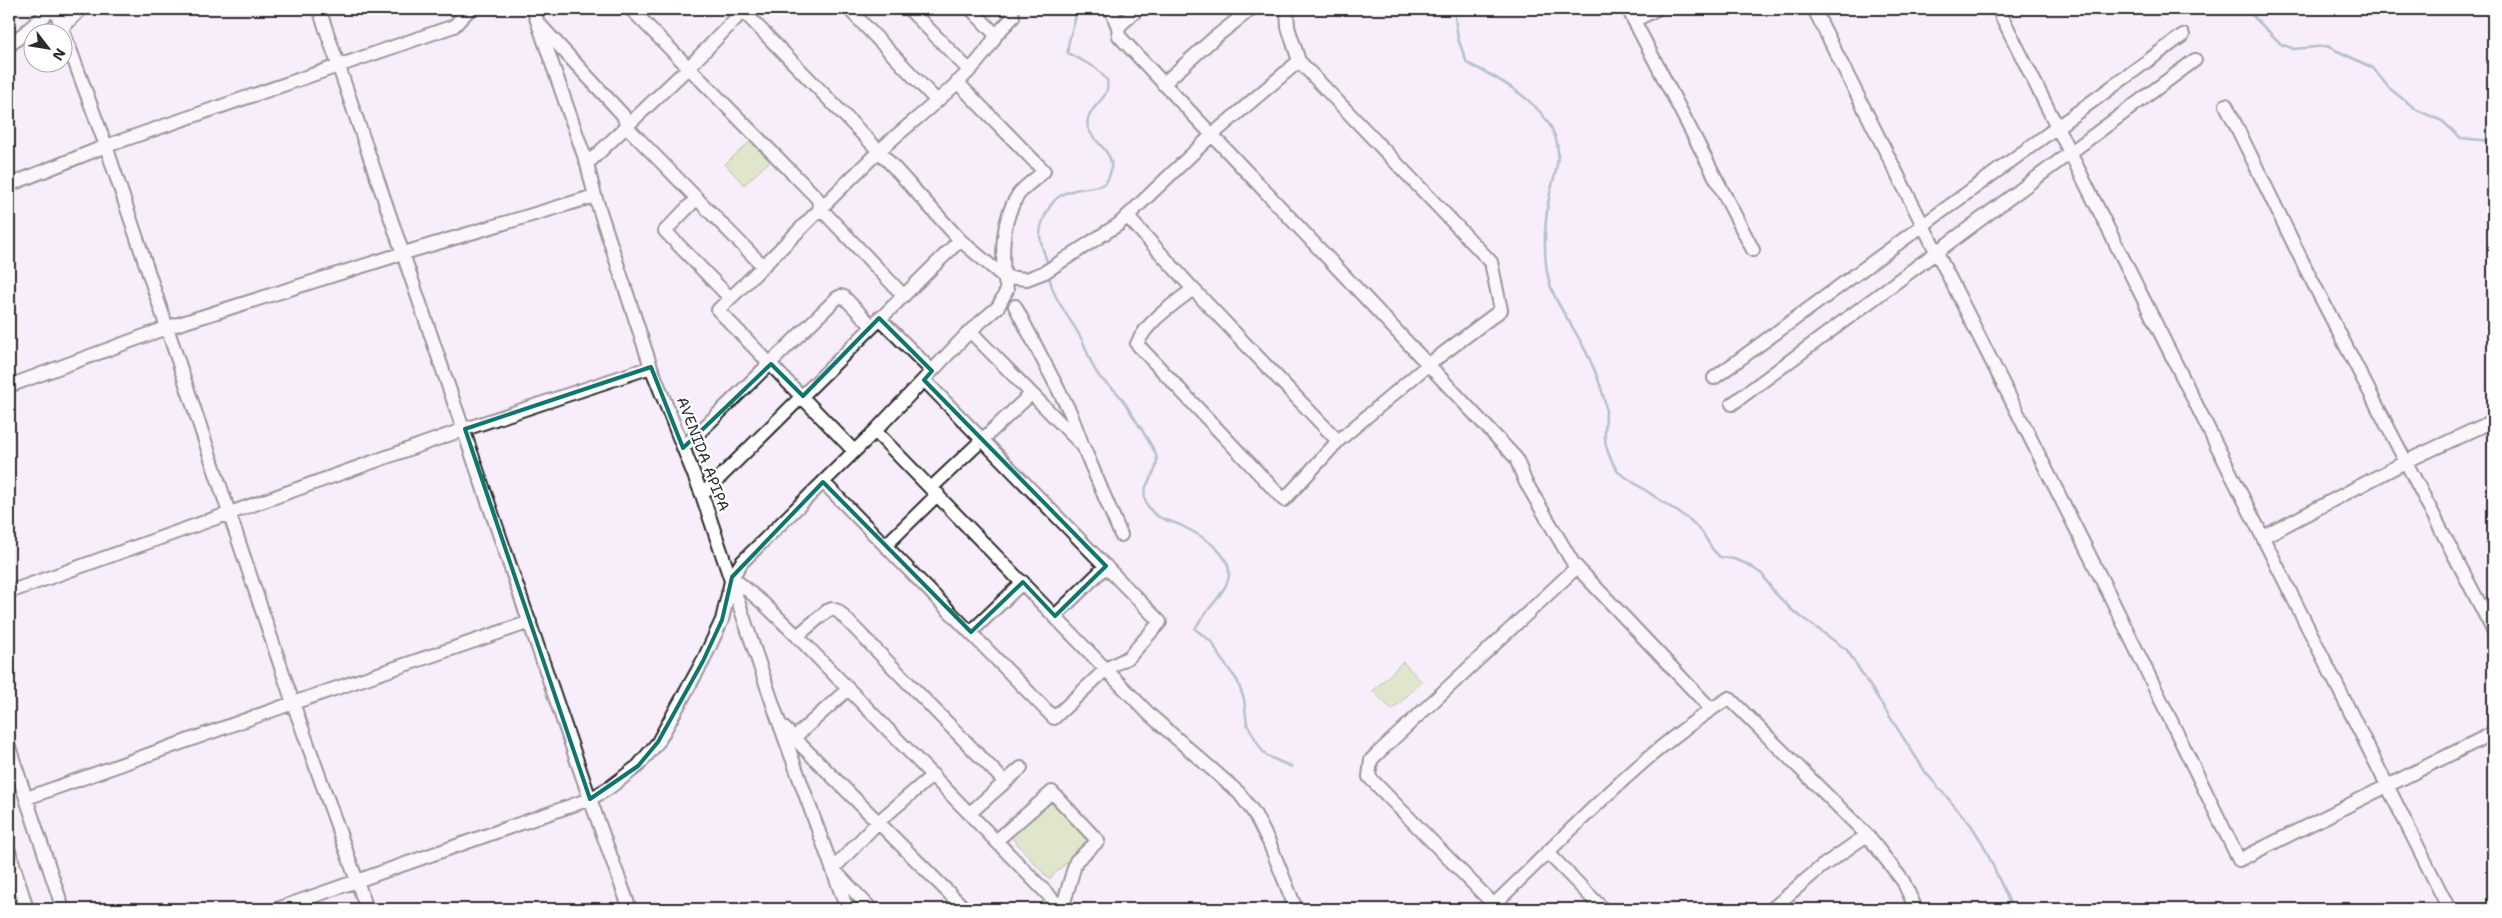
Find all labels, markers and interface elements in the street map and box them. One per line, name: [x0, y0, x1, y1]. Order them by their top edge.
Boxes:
north arrow: [22, 22, 72, 72]
text: N: [49, 45, 70, 64]
street label: AVENIDA APIPA: [672, 394, 734, 514]

